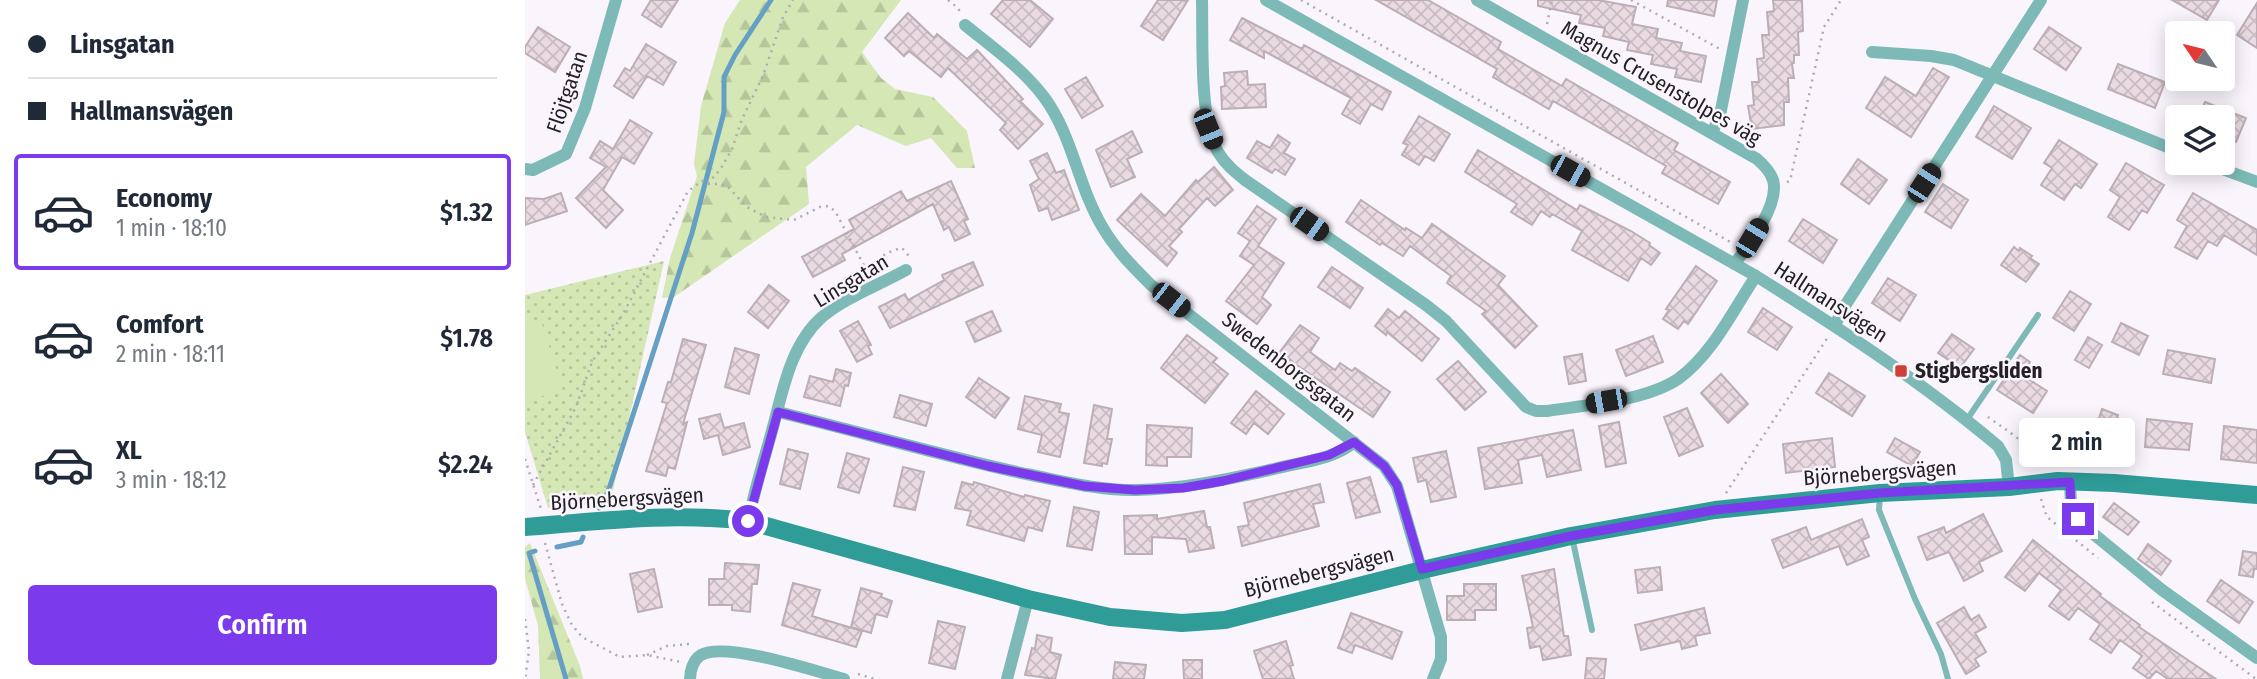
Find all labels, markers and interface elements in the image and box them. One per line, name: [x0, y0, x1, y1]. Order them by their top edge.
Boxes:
street label: Magnus Crusenstolpes väg: [1556, 15, 1766, 151]
north arrow: [2165, 21, 2235, 91]
map controls: [2165, 21, 2235, 175]
text: Linsgatan: [70, 29, 175, 60]
street label: Flöjtgatan: [541, 48, 593, 136]
text: Hallmansvägen: [70, 96, 233, 127]
button: layers: [2165, 105, 2235, 175]
car: [1191, 106, 1226, 152]
car: [1547, 152, 1594, 190]
car: [1904, 160, 1945, 206]
icon: car: [32, 181, 95, 244]
text: Economy: [116, 183, 212, 214]
text: $1.32: [440, 197, 493, 228]
car: [1286, 203, 1333, 245]
text: 1 min · 18:10: [116, 214, 227, 242]
car: [1733, 215, 1772, 261]
street label: Linsgatan: [809, 249, 893, 313]
street label: Hallmansvägen: [1769, 256, 1893, 348]
car: [1148, 279, 1195, 321]
icon: car: [32, 307, 95, 370]
street label: Swedenborgsgatan: [1217, 307, 1361, 427]
text: Comfort: [116, 309, 204, 340]
text: $1.78: [440, 323, 493, 354]
text: 2 min · 18:11: [116, 340, 225, 368]
place label: Stigbergsliden: [1915, 358, 2042, 384]
marker: Stigbergsliden: [1893, 363, 1909, 379]
car: [1584, 387, 1629, 415]
callout: 2 min: [2020, 418, 2136, 466]
text: 2 min: [2051, 428, 2103, 456]
icon: car: [32, 433, 95, 496]
text: XL: [116, 435, 142, 466]
text: $2.24: [438, 449, 493, 480]
street label: Björnebergsvägen: [1802, 455, 1958, 491]
text: 3 min · 18:12: [116, 466, 227, 494]
street label: Björnebergsvägen: [550, 482, 704, 516]
route end: [2062, 503, 2094, 535]
route start: [732, 505, 764, 537]
street label: Björnebergsvägen: [1241, 541, 1397, 603]
button: Confirm: [28, 585, 497, 665]

